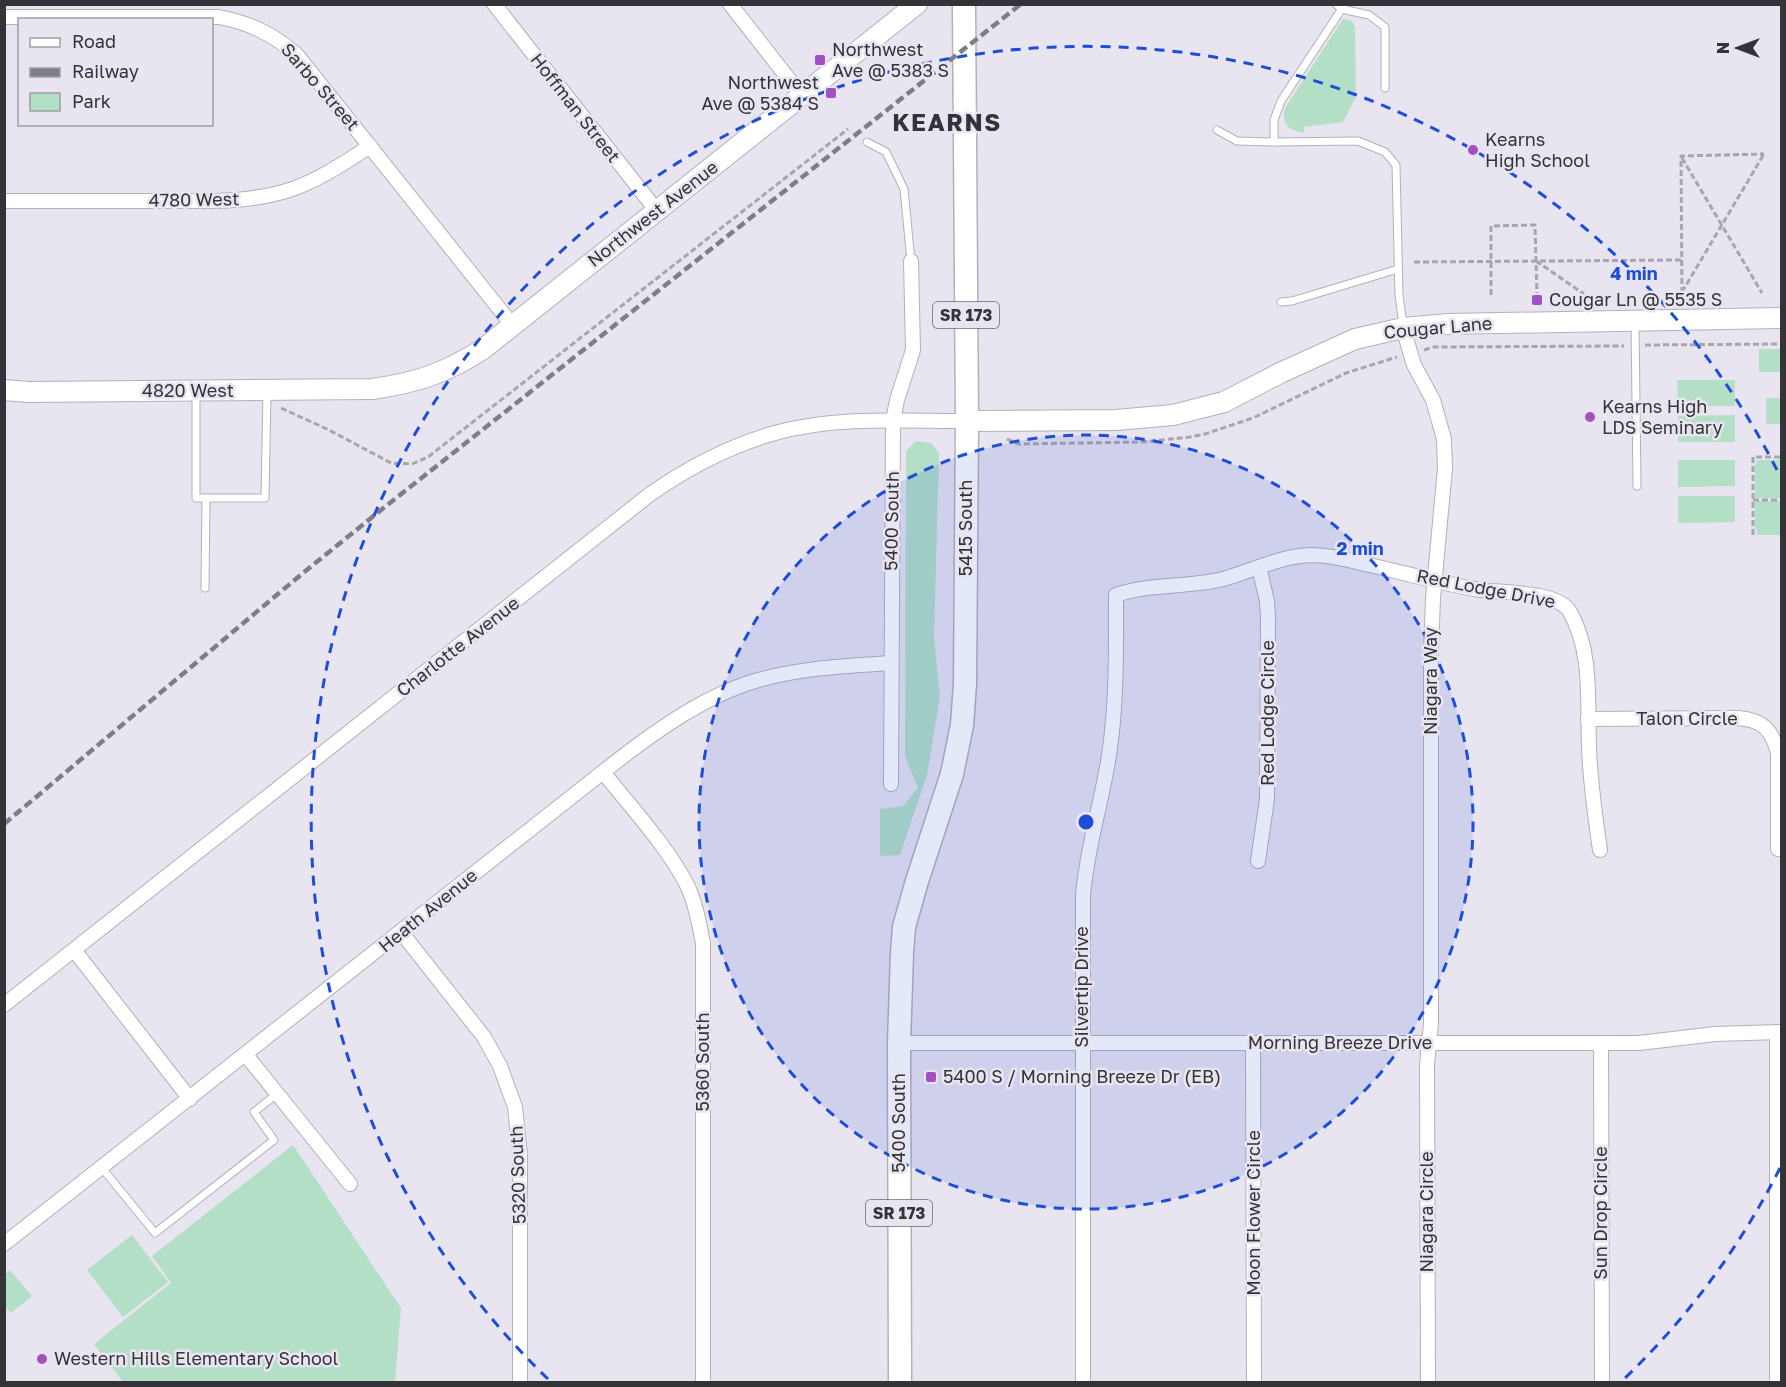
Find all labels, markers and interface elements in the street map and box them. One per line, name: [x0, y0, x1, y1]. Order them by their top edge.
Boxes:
legend: [18, 18, 213, 126]
north arrow: [1708, 18, 1768, 78]
text: Road: [72, 30, 116, 52]
street label: Sarbo Street: [277, 38, 365, 134]
place label: Northwest Ave @ 5383 S: [832, 38, 949, 81]
text: N: [1713, 42, 1733, 54]
street label: Hoffman Street: [526, 48, 625, 166]
marker: Northwest Ave @ 5383 S: [813, 53, 827, 67]
text: Railway: [72, 60, 139, 82]
place label: Northwest Ave @ 5384 S: [702, 71, 819, 114]
marker: Northwest Ave @ 5384 S: [824, 86, 838, 100]
text: Park: [72, 90, 111, 112]
district label: KEARNS: [892, 107, 1002, 136]
place label: Kearns High School: [1485, 128, 1590, 171]
marker: Kearns High School: [1466, 143, 1480, 157]
street label: Northwest Avenue: [583, 155, 722, 271]
street label: 4780 West: [148, 187, 240, 211]
text: 4 min: [1610, 262, 1658, 284]
place label: Cougar Ln @ 5535 S: [1549, 288, 1722, 310]
marker: Cougar Ln @ 5535 S: [1530, 293, 1544, 307]
road number: SR 173: [933, 302, 999, 328]
street label: Cougar Lane: [1383, 311, 1493, 343]
street label: 4820 West: [142, 379, 234, 401]
place label: Kearns High LDS Seminary: [1602, 395, 1722, 438]
marker: Kearns High LDS Seminary: [1583, 410, 1597, 424]
street label: 5400 South: [879, 471, 903, 571]
street label: 5415 South: [954, 480, 976, 576]
text: 2 min: [1336, 537, 1384, 559]
street label: Red Lodge Drive: [1415, 564, 1557, 612]
street label: Charlotte Avenue: [392, 591, 523, 701]
street label: Niagara Way: [1419, 627, 1441, 735]
street label: Red Lodge Circle: [1256, 640, 1278, 786]
street label: Talon Circle: [1636, 707, 1738, 729]
centre of rings: [1076, 812, 1096, 832]
street label: Heath Avenue: [374, 864, 481, 957]
street label: Silvertip Drive: [1070, 926, 1092, 1048]
street label: 5360 South: [691, 1013, 713, 1112]
street label: Morning Breeze Drive: [1248, 1031, 1432, 1053]
place label: 5400 S / Morning Breeze Dr (EB): [943, 1065, 1221, 1087]
marker: 5400 S / Morning Breeze Dr (EB): [924, 1070, 938, 1084]
street label: 5400 South: [887, 1073, 909, 1173]
street label: 5320 South: [504, 1125, 530, 1225]
street label: Moon Flower Circle: [1242, 1130, 1264, 1296]
street label: Sun Drop Circle: [1589, 1146, 1611, 1280]
street label: Niagara Circle: [1415, 1151, 1437, 1273]
road number: SR 173: [866, 1200, 932, 1226]
place label: Western Hills Elementary School: [54, 1347, 339, 1369]
marker: Western Hills Elementary School: [35, 1352, 49, 1366]

